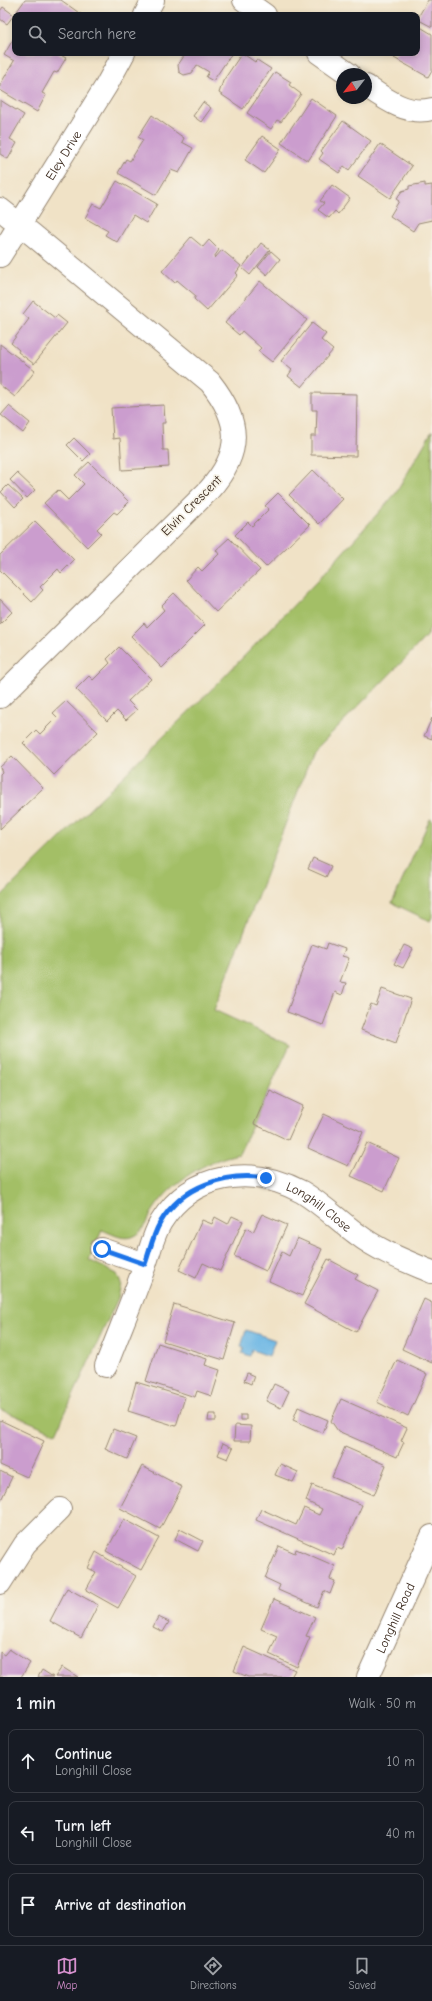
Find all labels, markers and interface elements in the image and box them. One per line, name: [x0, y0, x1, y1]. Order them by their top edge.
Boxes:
search box: [12, 12, 420, 56]
icon: search: [26, 23, 48, 45]
text: Search here: [58, 25, 136, 43]
north arrow: [336, 68, 372, 104]
street label: Eley Drive: [42, 127, 85, 183]
street label: Elvin Crescent: [158, 471, 226, 539]
route end: [257, 1169, 275, 1187]
street label: Longhill Close: [284, 1179, 355, 1235]
route start: [93, 1240, 111, 1258]
street label: Longhill Road: [373, 1581, 418, 1655]
text: 1 min: [16, 1694, 56, 1713]
text: Walk · 50 m: [349, 1696, 416, 1711]
text: Continue: [55, 1745, 112, 1763]
icon: ahead: [17, 1750, 39, 1772]
text: 10 m: [387, 1754, 415, 1769]
text: Longhill Close: [55, 1763, 132, 1778]
text: Turn left: [55, 1817, 111, 1835]
icon: left: [17, 1822, 39, 1844]
text: 40 m: [386, 1826, 415, 1841]
text: Longhill Close: [55, 1835, 132, 1850]
icon: arrive: [17, 1894, 39, 1916]
text: Arrive at destination: [55, 1896, 186, 1914]
tab: Map: [56, 1955, 78, 1992]
tab: Directions: [190, 1955, 237, 1992]
tab: Saved: [349, 1955, 376, 1992]

